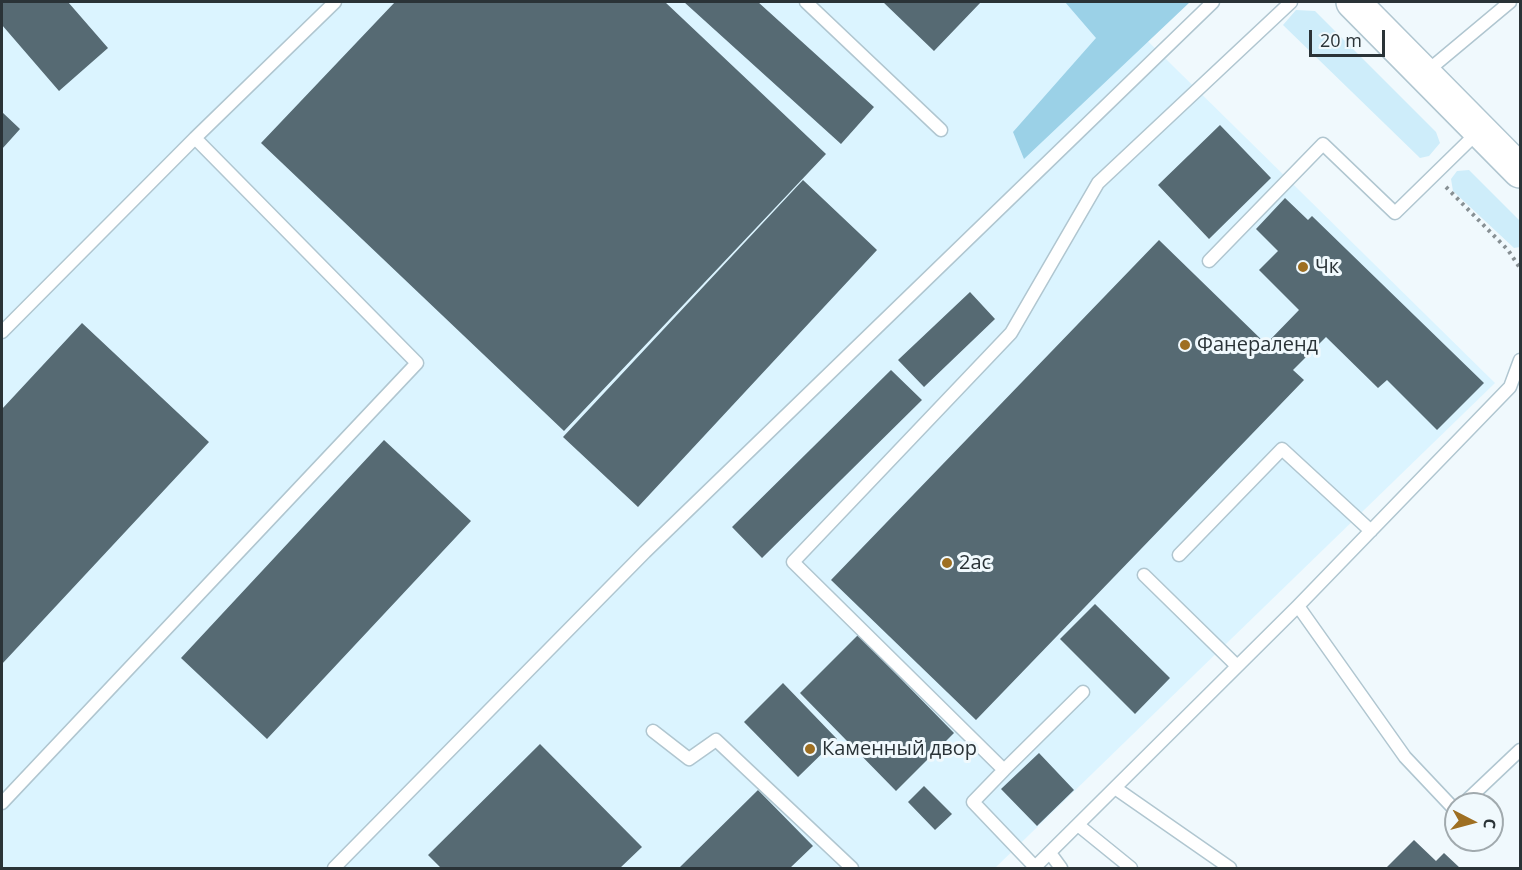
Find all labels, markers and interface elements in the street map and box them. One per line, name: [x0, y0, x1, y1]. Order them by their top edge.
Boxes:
scale bar: [1312, 18, 1388, 56]
text: 20 m: [1320, 28, 1362, 52]
place label: Чк: [1315, 255, 1339, 279]
marker: Чк: [1296, 260, 1310, 274]
place label: Фанераленд: [1197, 333, 1318, 357]
marker: Фанераленд: [1178, 338, 1192, 352]
place label: 2ас: [959, 551, 991, 575]
marker: 2ас: [940, 556, 954, 570]
place label: Каменный двор: [822, 737, 977, 761]
marker: Каменный двор: [803, 742, 817, 756]
north arrow: [1444, 792, 1504, 852]
text: С: [1478, 817, 1501, 830]

